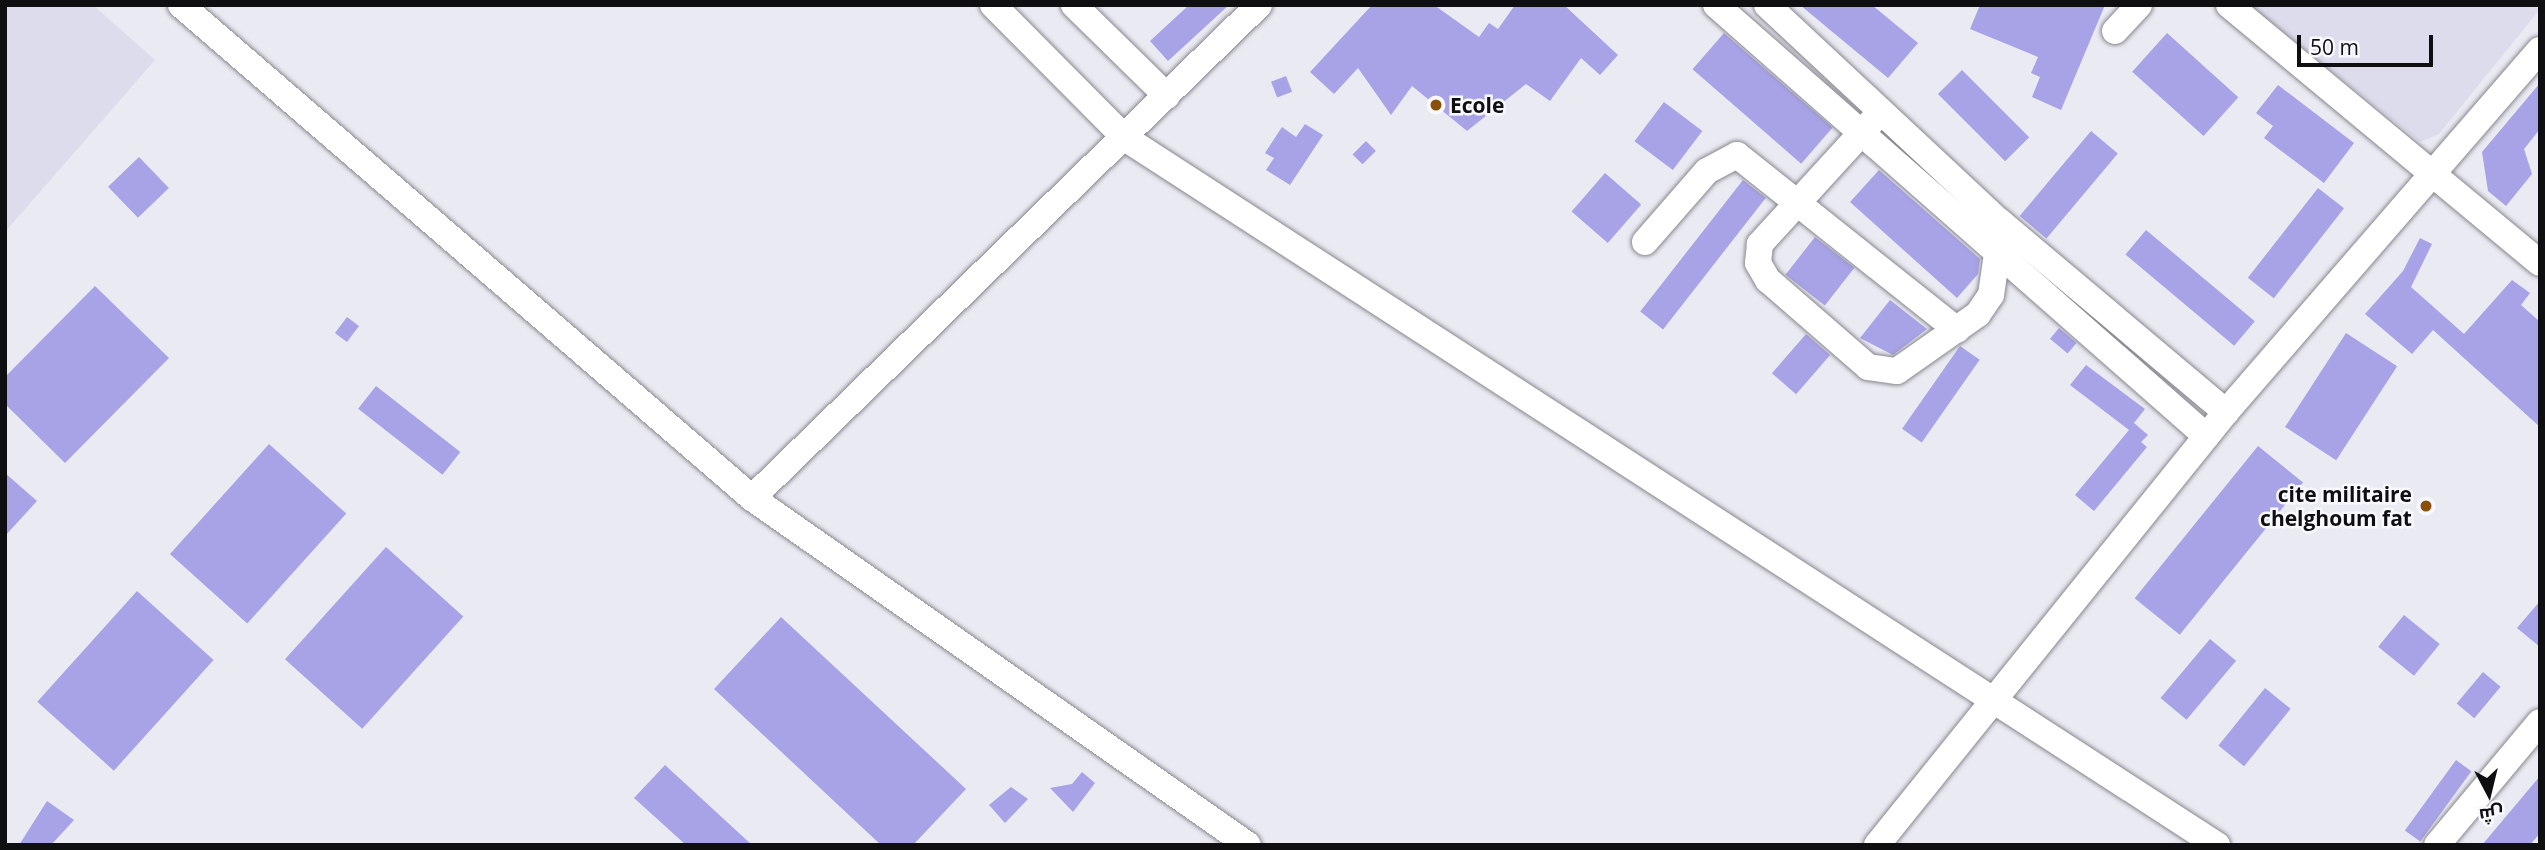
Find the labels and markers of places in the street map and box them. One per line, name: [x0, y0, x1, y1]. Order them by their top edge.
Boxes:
place label: Ecole: [1450, 92, 1504, 118]
marker: Ecole: [1428, 97, 1444, 113]
place label: cite militaire chelghoum fat: [2260, 481, 2412, 531]
marker: cite militaire chelghoum fat: [2418, 498, 2434, 514]

